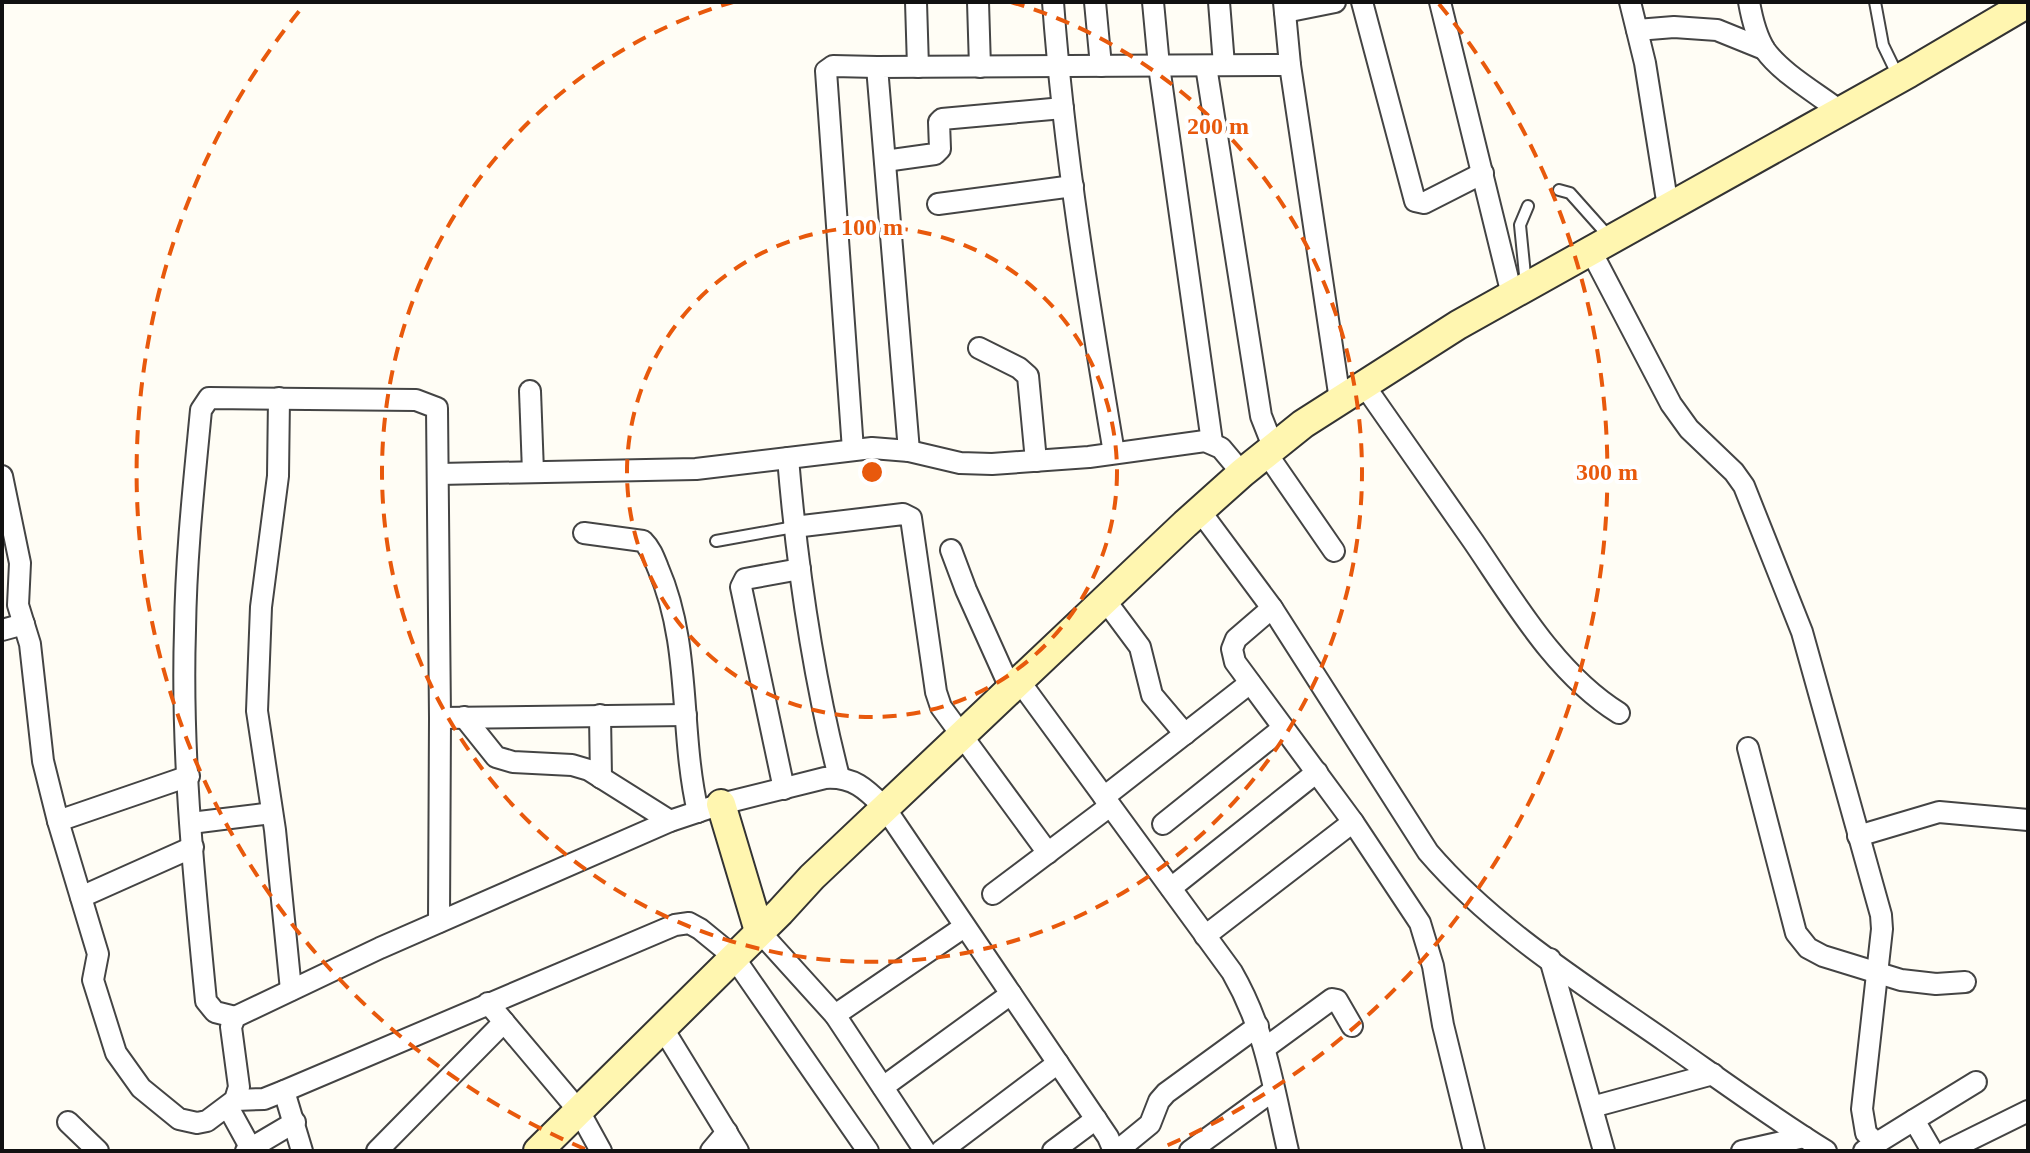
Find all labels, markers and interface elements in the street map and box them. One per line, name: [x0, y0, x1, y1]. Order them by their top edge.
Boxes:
text: 200 m: [1187, 113, 1249, 139]
text: 100 m: [841, 214, 903, 240]
centre of rings: [858, 458, 886, 486]
text: 300 m: [1576, 459, 1638, 485]

